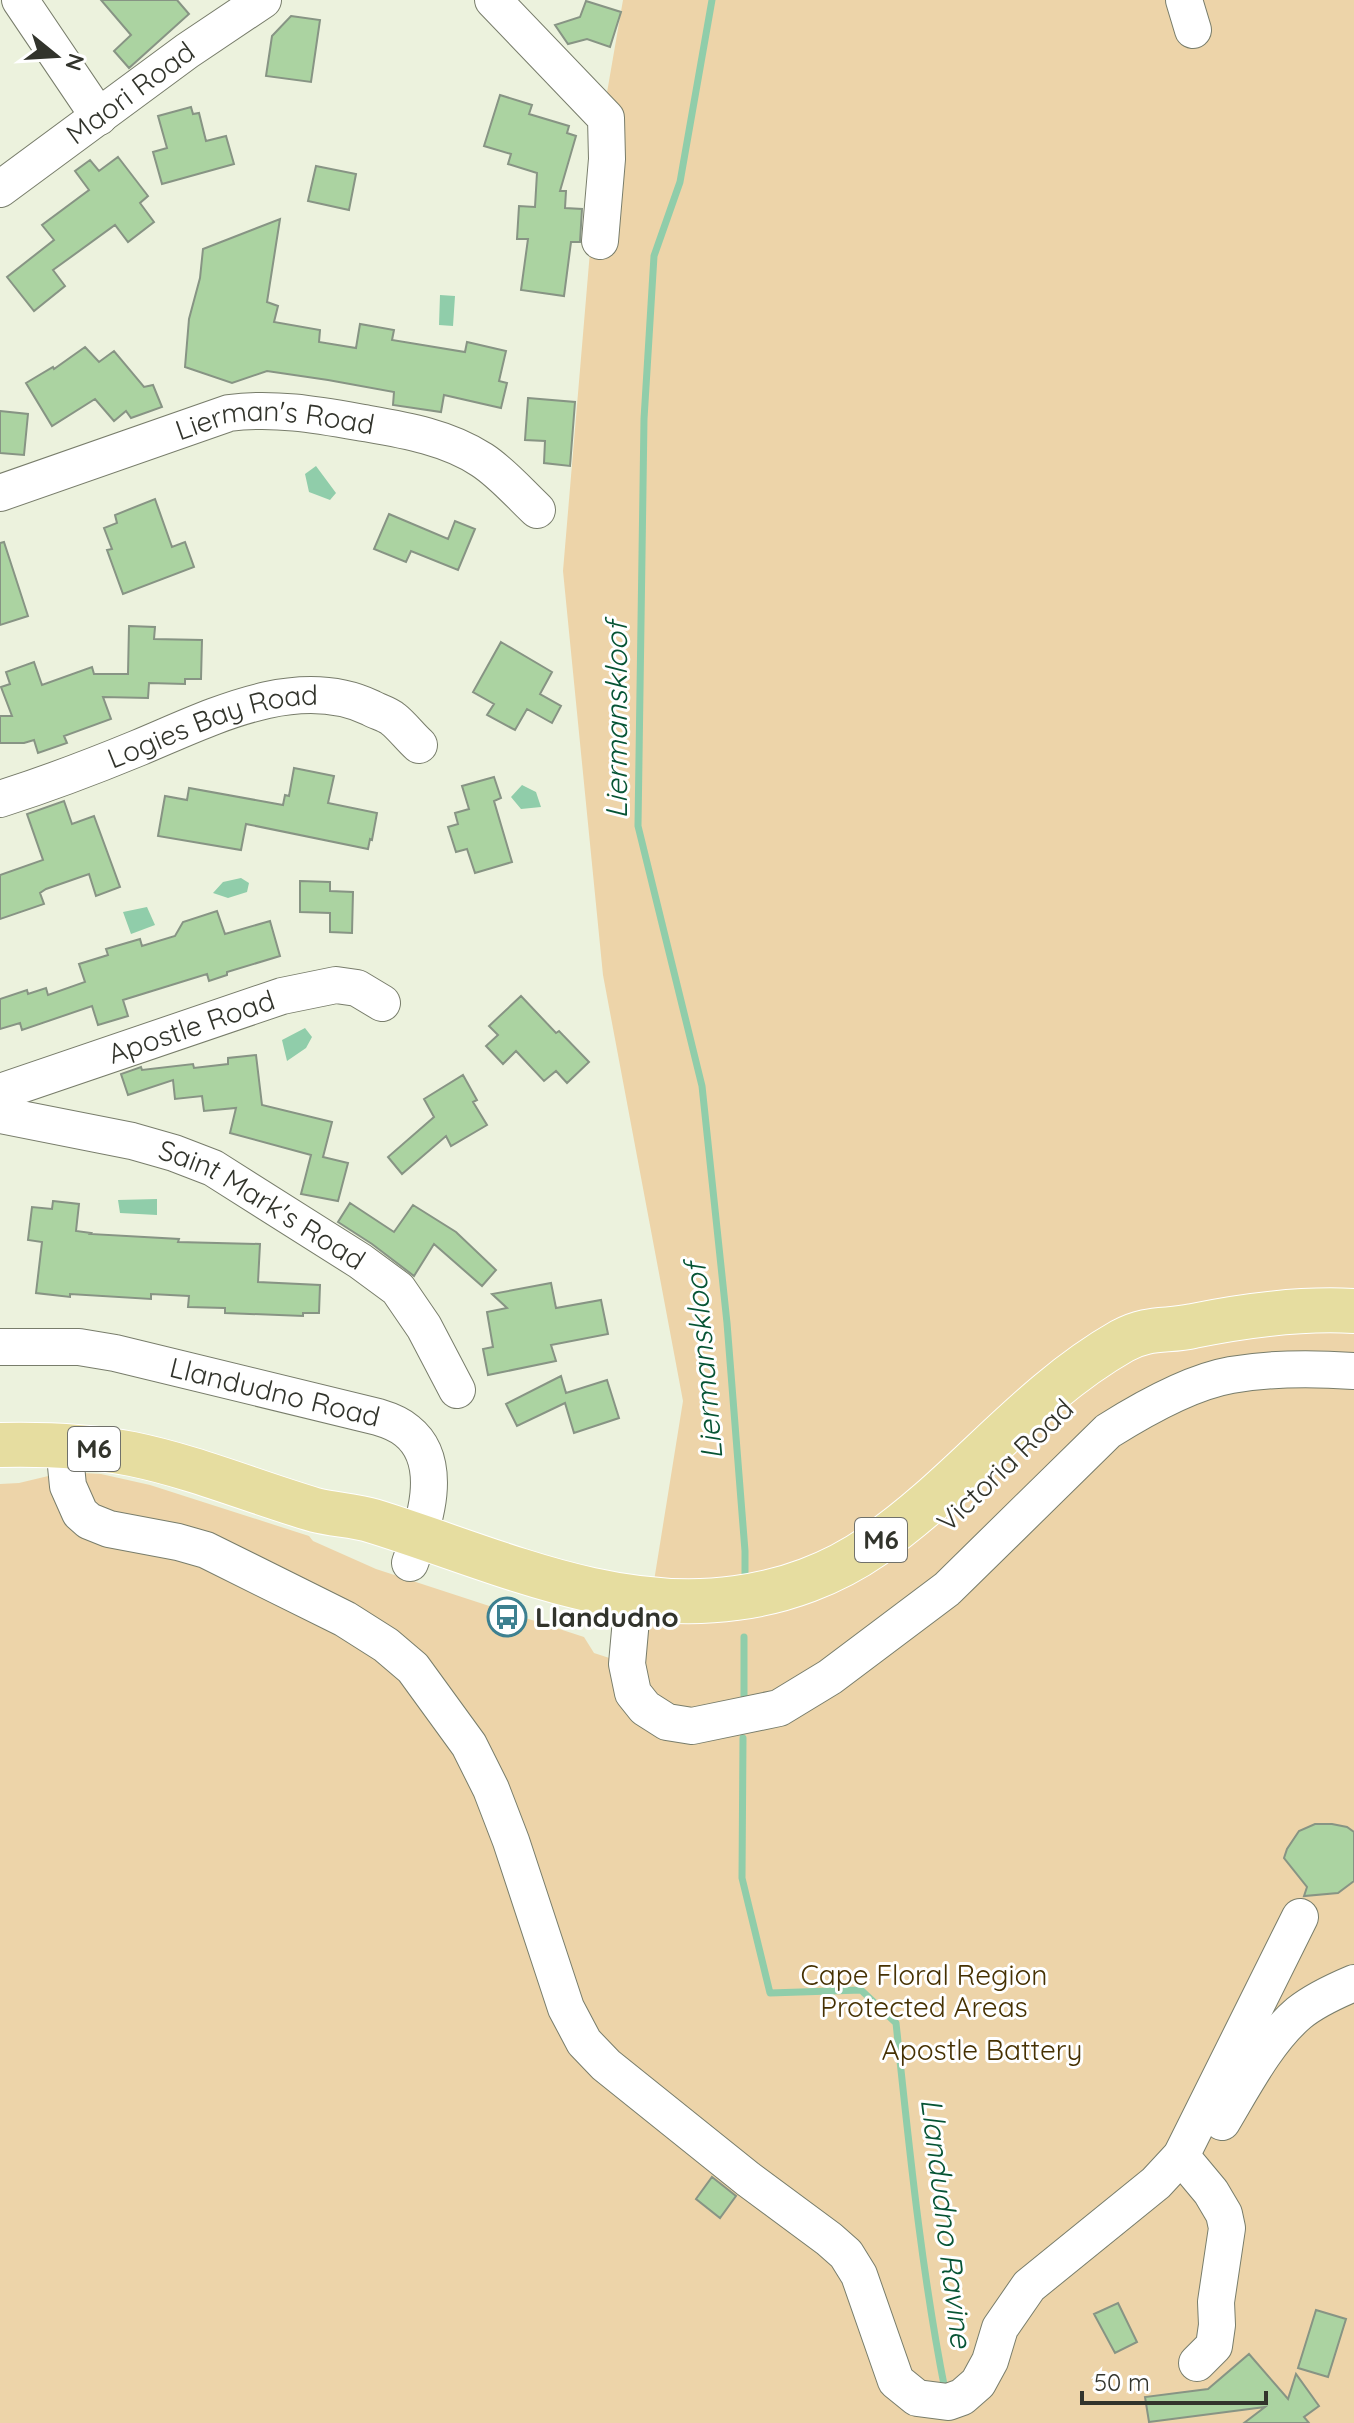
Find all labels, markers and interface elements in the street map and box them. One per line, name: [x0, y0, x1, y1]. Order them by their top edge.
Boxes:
north arrow: [16, 16, 96, 96]
street label: Maori Road: [59, 34, 201, 151]
text: N: [59, 50, 91, 74]
street label: Lierman's Road: [171, 393, 377, 447]
water label: Liermanskloof: [597, 616, 635, 819]
street label: Logies Bay Road: [102, 677, 318, 776]
street label: Apostle Road: [103, 982, 279, 1071]
street label: Saint Mark's Road: [155, 1132, 372, 1277]
water label: Liermanskloof: [675, 1256, 731, 1461]
street label: Llandudno Road: [166, 1349, 384, 1434]
street label: Victoria Road: [929, 1391, 1080, 1538]
road number: M6: [68, 1427, 120, 1471]
road number: M6: [855, 1518, 907, 1562]
bus stop icon: Llandudno: [486, 1596, 528, 1638]
place label: Llandudno: [535, 1599, 679, 1634]
park label: Cape Floral Region Protected Areas: [801, 1957, 1047, 2024]
park label: Apostle Battery: [882, 2032, 1082, 2067]
water label: Llandudno Ravine: [913, 2096, 981, 2351]
scale bar: [1082, 2355, 1266, 2405]
text: 50 m: [1094, 2367, 1150, 2397]

